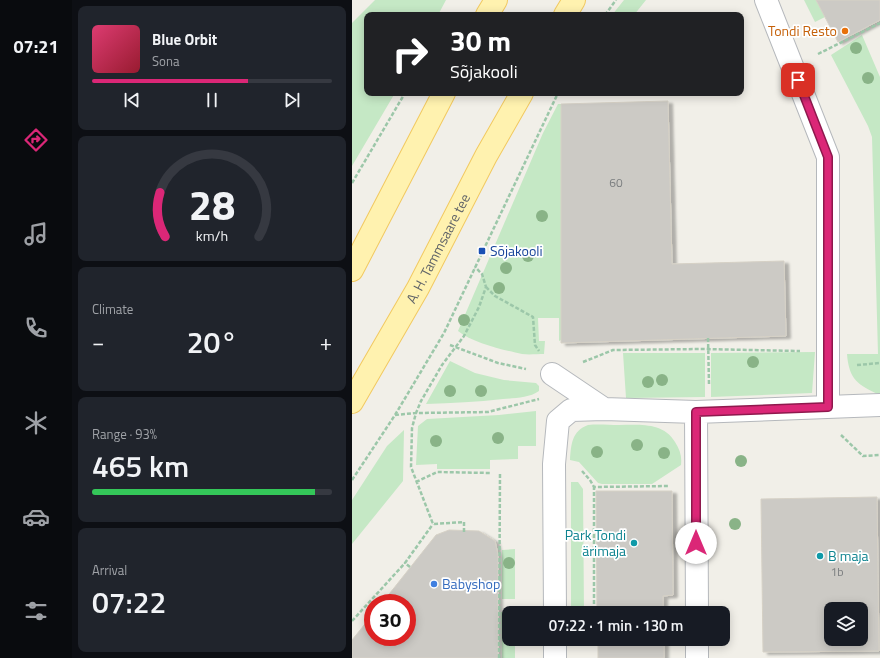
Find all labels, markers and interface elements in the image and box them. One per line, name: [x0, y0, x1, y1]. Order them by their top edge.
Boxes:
text: 30 m: [450, 19, 511, 62]
place label: Tondi Resto: [768, 20, 837, 41]
marker: Tondi Resto: [840, 26, 850, 36]
text: Blue Orbit: [152, 28, 217, 51]
icon: right: [384, 28, 436, 80]
text: 07:21: [14, 33, 58, 60]
text: Sona: [152, 51, 179, 71]
text: Sõjakooli: [450, 58, 518, 85]
pin: [781, 63, 815, 97]
icon: arrive: [787, 69, 809, 91]
icon: previous: [121, 89, 143, 111]
icon: pause: [201, 89, 223, 111]
icon: next: [281, 89, 303, 111]
icon: directions: [22, 126, 50, 154]
text: 28: [189, 172, 235, 235]
house number: 60: [609, 173, 623, 192]
street label: A. H. Tammsaare tee: [400, 190, 475, 307]
icon: music: [22, 220, 50, 248]
text: km/h: [196, 224, 228, 246]
place label: Sõjakooli: [490, 240, 543, 261]
marker: Sõjakooli: [477, 246, 487, 256]
text: Climate: [92, 299, 133, 319]
icon: phone: [22, 314, 50, 342]
text: 20°: [187, 319, 237, 365]
text: −: [92, 325, 104, 359]
text: +: [320, 325, 332, 359]
icon: climate: [22, 409, 50, 437]
text: Range · 93%: [92, 424, 157, 444]
text: 465 km: [92, 443, 189, 489]
icon: car: [22, 503, 50, 531]
position arrow: [675, 522, 717, 564]
place label: Park Tondi ärimaja: [565, 524, 626, 561]
marker: Park Tondi ärimaja: [629, 538, 639, 548]
place label: B maja: [828, 545, 869, 566]
marker: B maja: [815, 551, 825, 561]
text: Arrival: [92, 560, 127, 580]
house number: 1b: [830, 562, 844, 581]
place label: Babyshop: [442, 573, 500, 594]
text: 07:22: [92, 579, 166, 625]
marker: Babyshop: [429, 579, 439, 589]
speed limit sign: 30: [364, 594, 416, 646]
icon: filters: [22, 597, 50, 625]
map controls: [824, 602, 868, 646]
button: layers: [824, 602, 868, 646]
text: 07:22 · 1 min · 130 m: [549, 614, 683, 637]

